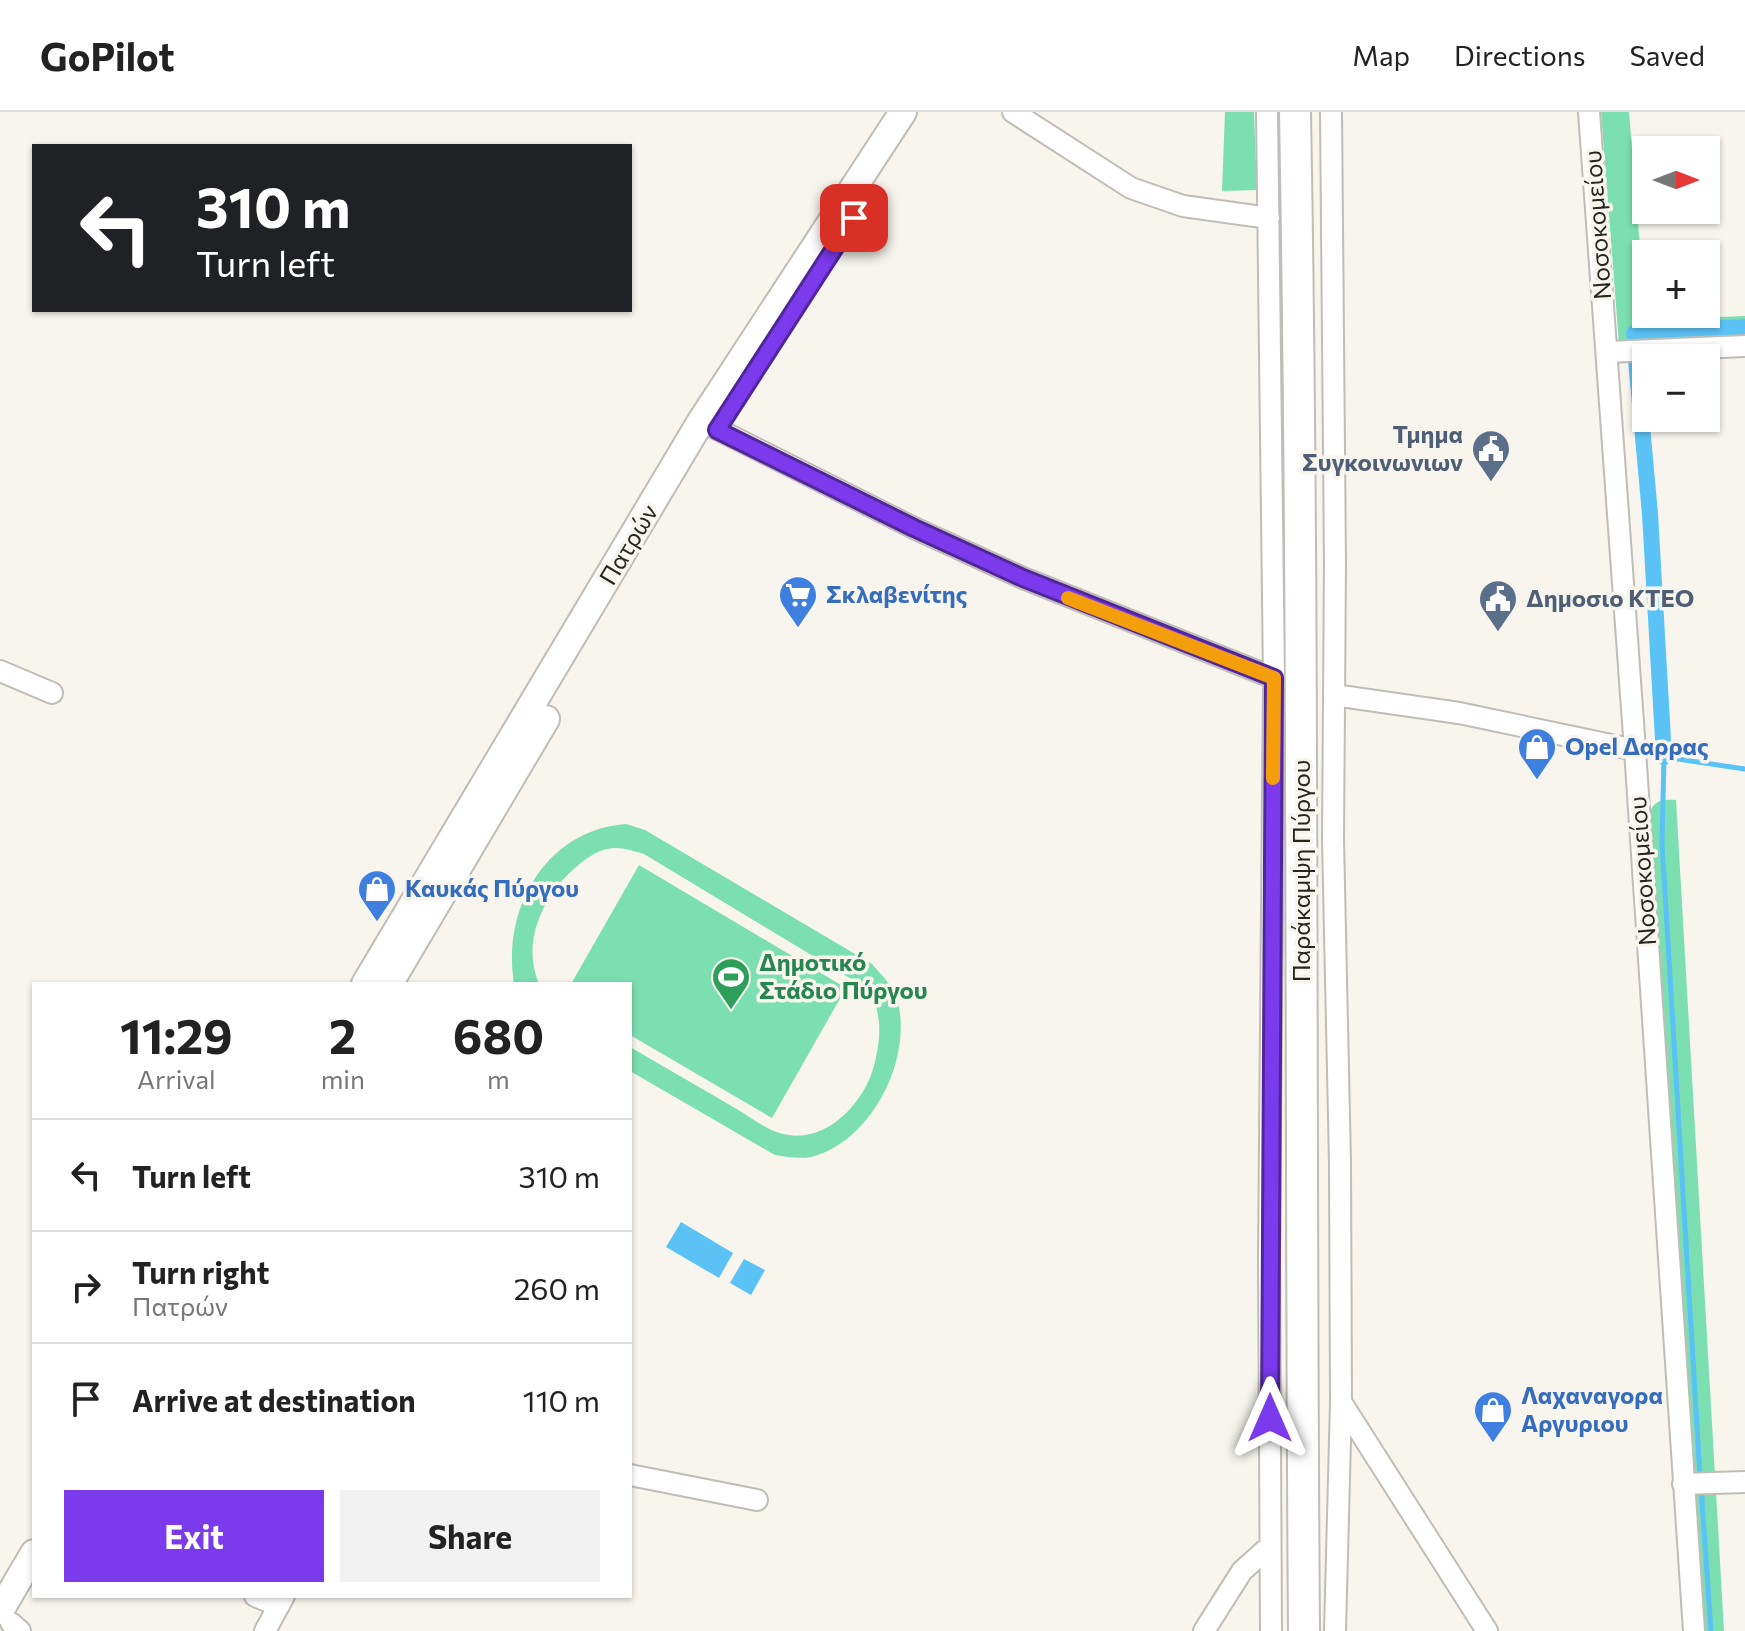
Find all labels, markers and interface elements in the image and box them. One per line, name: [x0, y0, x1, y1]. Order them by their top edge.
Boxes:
text: GoPilot: [40, 32, 175, 79]
text: Map: [1352, 38, 1410, 72]
text: Directions: [1454, 38, 1585, 72]
text: Saved: [1629, 38, 1705, 72]
north arrow: [1632, 136, 1720, 224]
map controls: [1632, 136, 1720, 432]
street label: Νοσοκομείου: [1577, 150, 1616, 301]
text: 310 m: [196, 171, 351, 240]
icon: left: [64, 176, 168, 280]
pin: [820, 184, 888, 252]
icon: arrive: [832, 196, 876, 240]
text: Turn left: [196, 240, 335, 284]
button: +: [1632, 240, 1720, 328]
button: −: [1632, 344, 1720, 432]
place label: Τμημα Συγκοινωνιων: [1302, 419, 1463, 476]
public building icon: Τμημα Συγκοινωνιων: [1470, 428, 1512, 483]
street label: Πατρών: [593, 499, 663, 590]
supermarket icon: Σκλαβενίτης: [777, 574, 819, 629]
public building icon: Δημοσιο ΚΤΕΟ: [1477, 578, 1519, 633]
place label: Σκλαβενίτης: [826, 579, 967, 608]
place label: Δημοσιο ΚΤΕΟ: [1526, 583, 1694, 612]
shop icon: Opel Δαρρας: [1516, 726, 1558, 781]
place label: Opel Δαρρας: [1565, 731, 1709, 760]
street label: Παράκαμψη Πύργου: [1286, 760, 1315, 982]
street label: Νοσοκομείου: [1622, 796, 1661, 947]
shop icon: Καυκάς Πύργου: [356, 868, 398, 923]
place label: Καυκάς Πύργου: [405, 873, 579, 902]
place label: Δημοτικό Στάδιο Πύργου: [759, 947, 928, 1004]
sports icon: Δημοτικό Στάδιο Πύργου: [710, 956, 752, 1011]
text: 11:29: [120, 1005, 233, 1064]
text: 2: [329, 1005, 356, 1064]
text: 680: [453, 1005, 544, 1064]
text: Arrival: [137, 1063, 216, 1094]
text: min: [321, 1063, 365, 1094]
text: m: [487, 1063, 510, 1094]
icon: left: [64, 1153, 108, 1197]
text: Turn left: [132, 1157, 251, 1194]
text: 310 m: [519, 1157, 600, 1194]
text: Turn right: [132, 1253, 269, 1290]
icon: right: [64, 1265, 108, 1309]
text: 260 m: [514, 1269, 600, 1306]
text: Πατρών: [132, 1290, 228, 1321]
position arrow: [1228, 1376, 1312, 1460]
icon: arrive: [64, 1377, 108, 1421]
place label: Λαχαναγορα Αργυριου: [1521, 1380, 1663, 1437]
text: Arrive at destination: [132, 1381, 416, 1418]
text: 110 m: [523, 1381, 600, 1418]
shop icon: Λαχαναγορα Αργυριου: [1472, 1389, 1514, 1444]
button: Exit: [64, 1490, 324, 1582]
button: Share: [340, 1490, 600, 1582]

